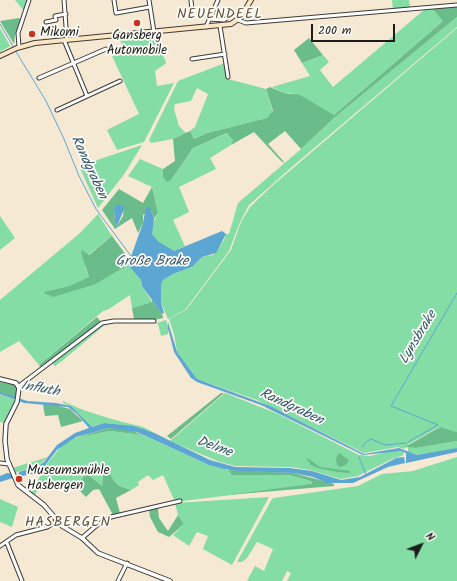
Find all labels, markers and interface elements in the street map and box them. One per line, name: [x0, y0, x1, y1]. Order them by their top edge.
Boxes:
district label: NEUENDEEL: [177, 8, 263, 24]
scale bar: [313, 16, 397, 42]
marker: Gansberg Automobile: [132, 18, 142, 28]
text: 200 m: [318, 21, 351, 40]
place label: Mikomi: [40, 26, 79, 42]
marker: Mikomi: [27, 29, 37, 39]
place label: Gansberg Automobile: [107, 29, 167, 60]
water label: Randgraben: [66, 134, 110, 202]
water label: Große Brake: [116, 255, 188, 271]
water label: Lynsbrake: [397, 308, 441, 368]
water label: Influth: [19, 378, 61, 402]
water label: Randgraben: [257, 386, 325, 430]
water label: Delme: [194, 434, 234, 462]
place label: Museumsmühle Hasbergen: [27, 464, 110, 495]
marker: Museumsmühle Hasbergen: [14, 474, 24, 484]
district label: HASBERGEN: [25, 516, 111, 532]
north arrow: [401, 525, 441, 565]
text: N: [421, 528, 439, 546]

